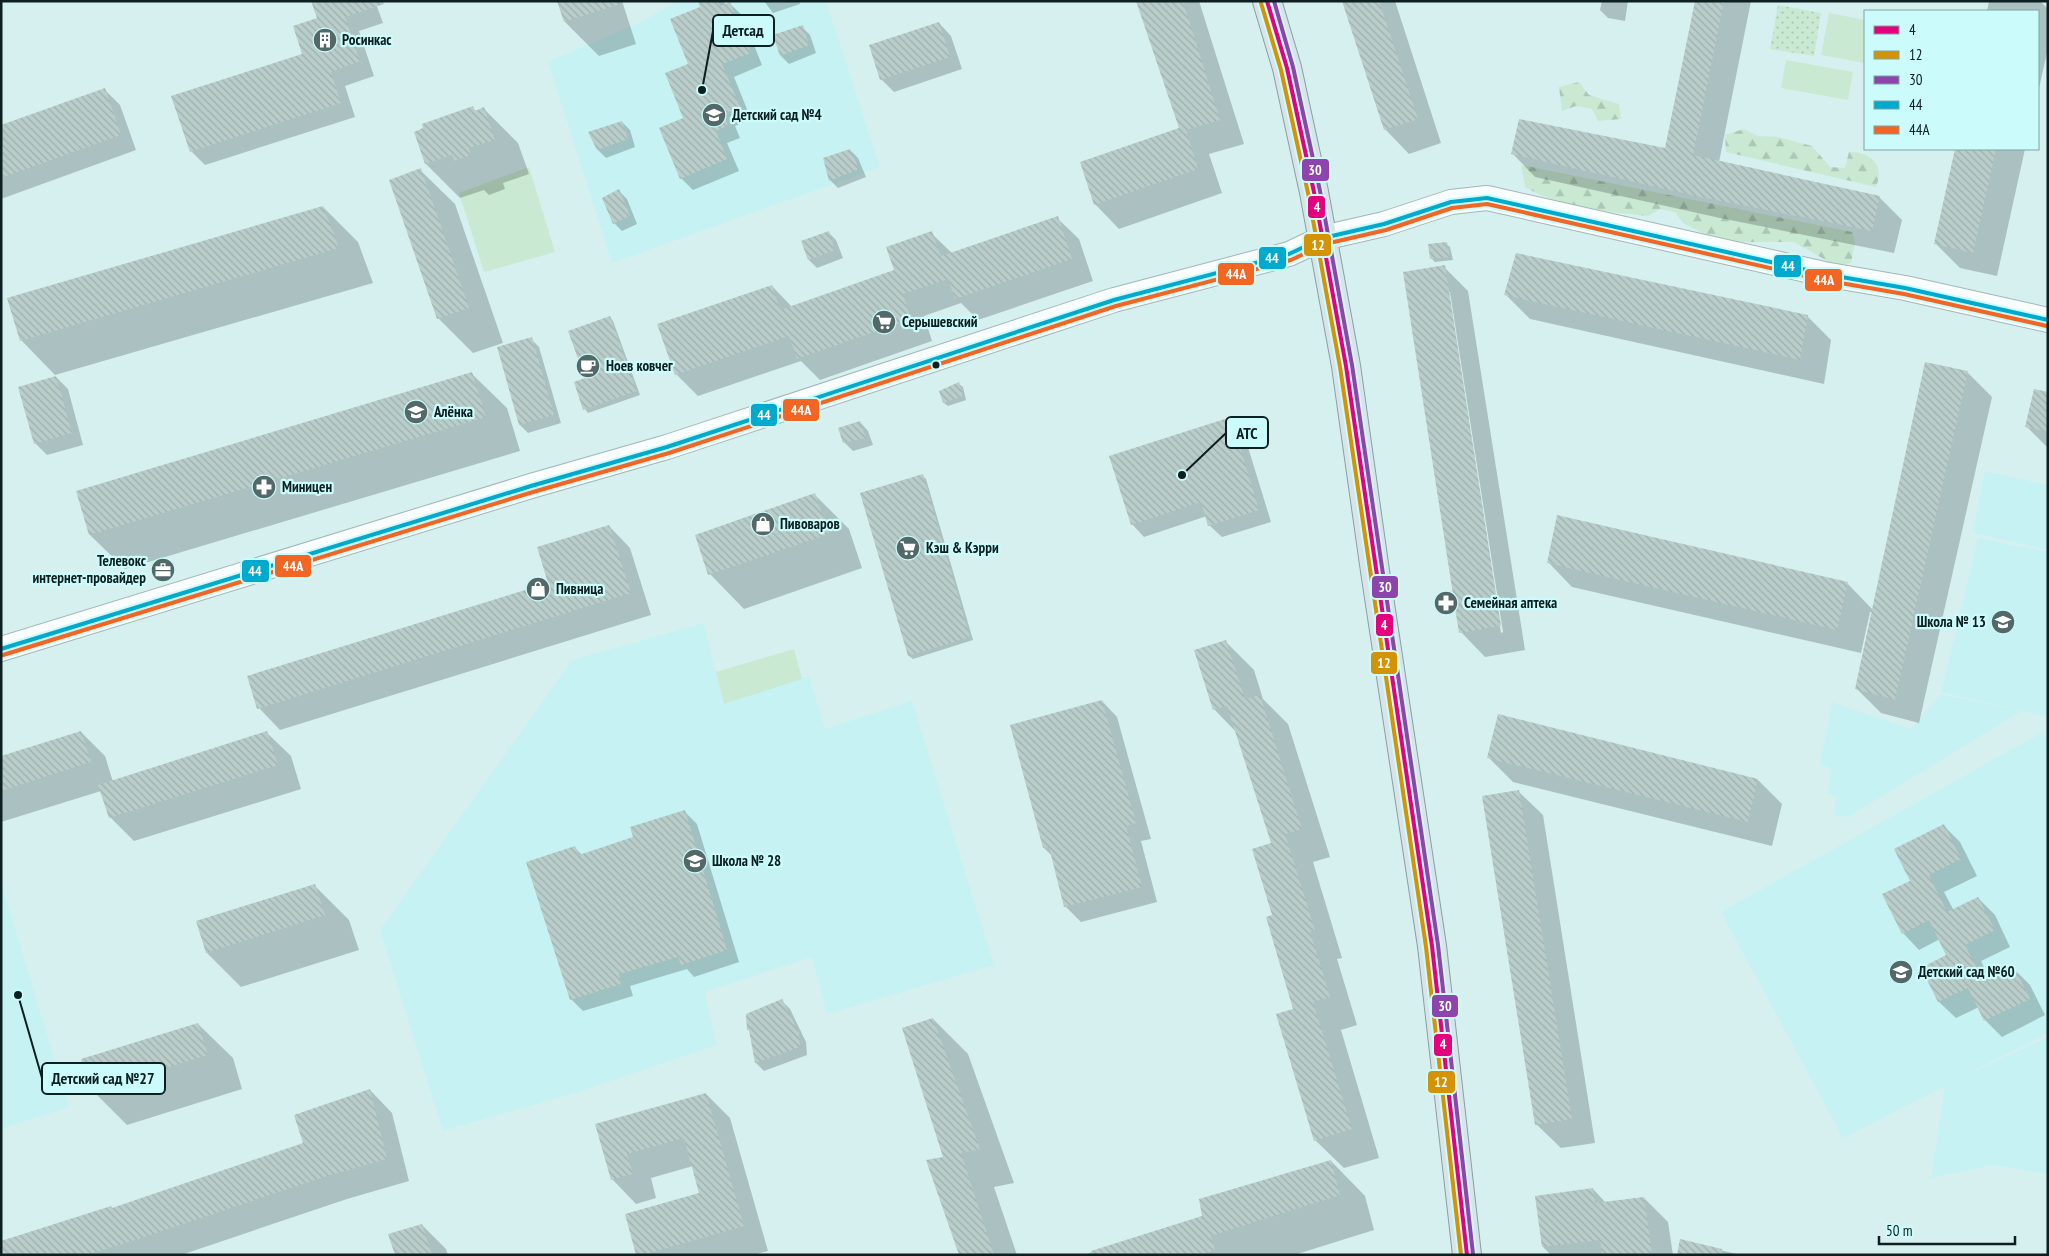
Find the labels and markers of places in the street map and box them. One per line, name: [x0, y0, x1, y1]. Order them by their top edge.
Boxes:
callout: Детсад: [713, 15, 774, 46]
building icon: Росинкас: [312, 27, 338, 53]
place label: Росинкас: [342, 30, 392, 49]
school or university icon: Детский сад №4: [701, 102, 727, 128]
place label: Детский сад №4: [732, 105, 822, 124]
supermarket icon: Серышевский: [871, 309, 897, 335]
place label: Серышевский: [902, 312, 978, 331]
cafe icon: Ноев ковчег: [575, 353, 601, 379]
place label: Ноев ковчег: [606, 356, 673, 375]
unlabelled marker: [931, 360, 941, 370]
school or university icon: Алёнка: [403, 399, 429, 425]
place label: Алёнка: [433, 402, 473, 421]
callout: АТС: [1226, 417, 1268, 448]
pharmacy icon: Миницен: [251, 474, 277, 500]
place label: Миницен: [282, 477, 333, 496]
shop icon: Пивоваров: [750, 511, 776, 537]
place label: Пивоваров: [780, 514, 840, 533]
supermarket icon: Кэш & Кэрри: [895, 535, 921, 561]
place label: Кэш & Кэрри: [926, 538, 999, 557]
place label: Телевокс интернет-провайдер: [32, 551, 147, 587]
office icon: Телевокс интернет-провайдер: [150, 557, 176, 583]
shop icon: Пивница: [525, 576, 551, 602]
place label: Пивница: [556, 579, 603, 598]
pharmacy icon: Семейная аптека: [1433, 590, 1459, 616]
place label: Семейная аптека: [1464, 593, 1557, 612]
school or university icon: Школа № 13: [1990, 609, 2016, 635]
place label: Школа № 13: [1917, 612, 1986, 631]
school or university icon: Школа № 28: [682, 848, 708, 874]
place label: Школа № 28: [712, 851, 781, 870]
school or university icon: Детский сад №60: [1888, 959, 1914, 985]
place label: Детский сад №60: [1918, 962, 2015, 981]
callout: Детский сад №27: [42, 1063, 165, 1094]

